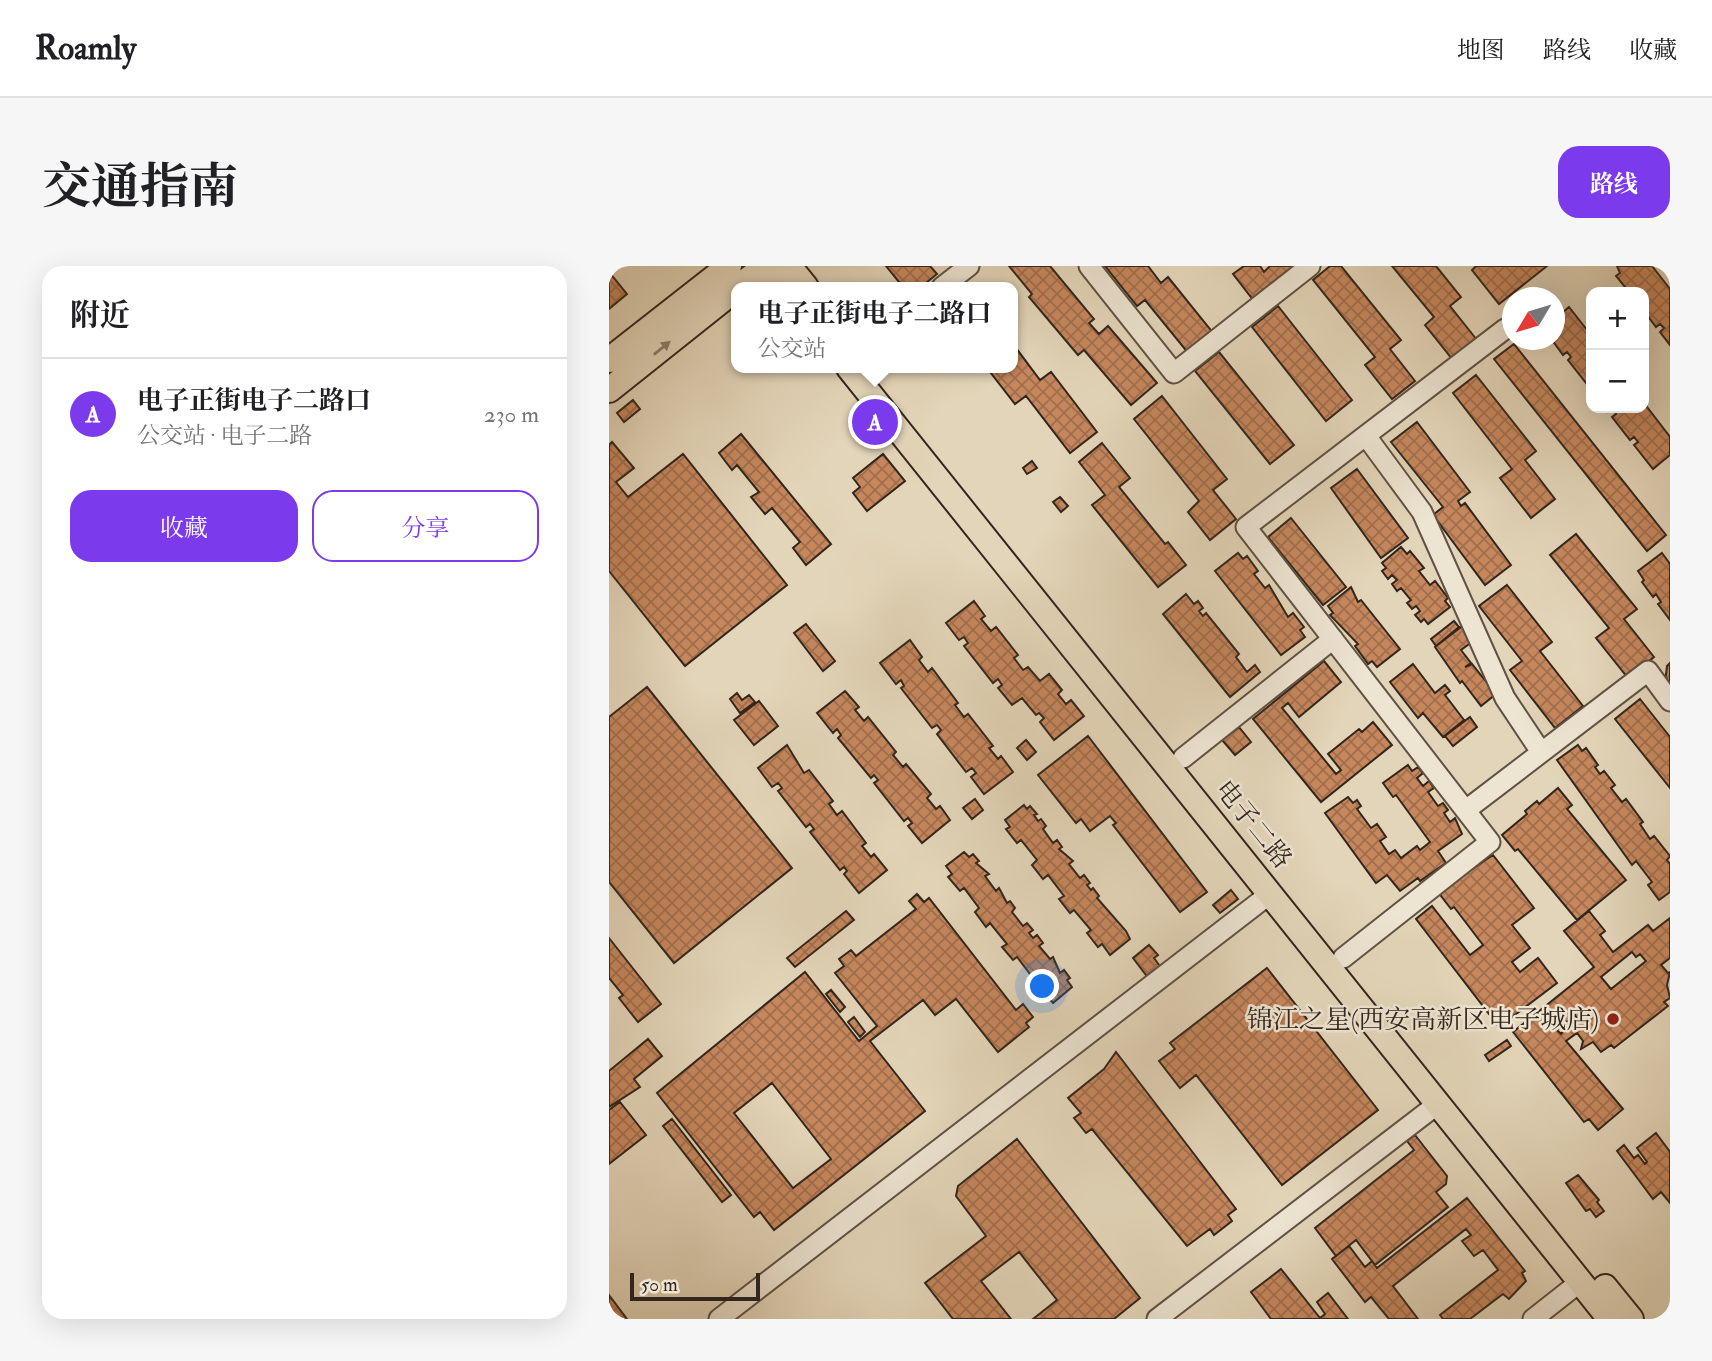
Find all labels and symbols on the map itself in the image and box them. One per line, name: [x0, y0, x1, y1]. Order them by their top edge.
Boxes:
north arrow: [1502, 287, 1565, 350]
one-way arrow: [653, 340, 671, 355]
pin: A: [852, 396, 898, 448]
street label: 电子二路: [1208, 774, 1298, 875]
your location: [1025, 969, 1059, 1003]
place label: 锦江之星(西安高新区电子城店): [1247, 1004, 1599, 1036]
marker: 锦江之星(西安高新区电子城店): [1605, 1011, 1621, 1027]
scale bar: [630, 1270, 759, 1302]

